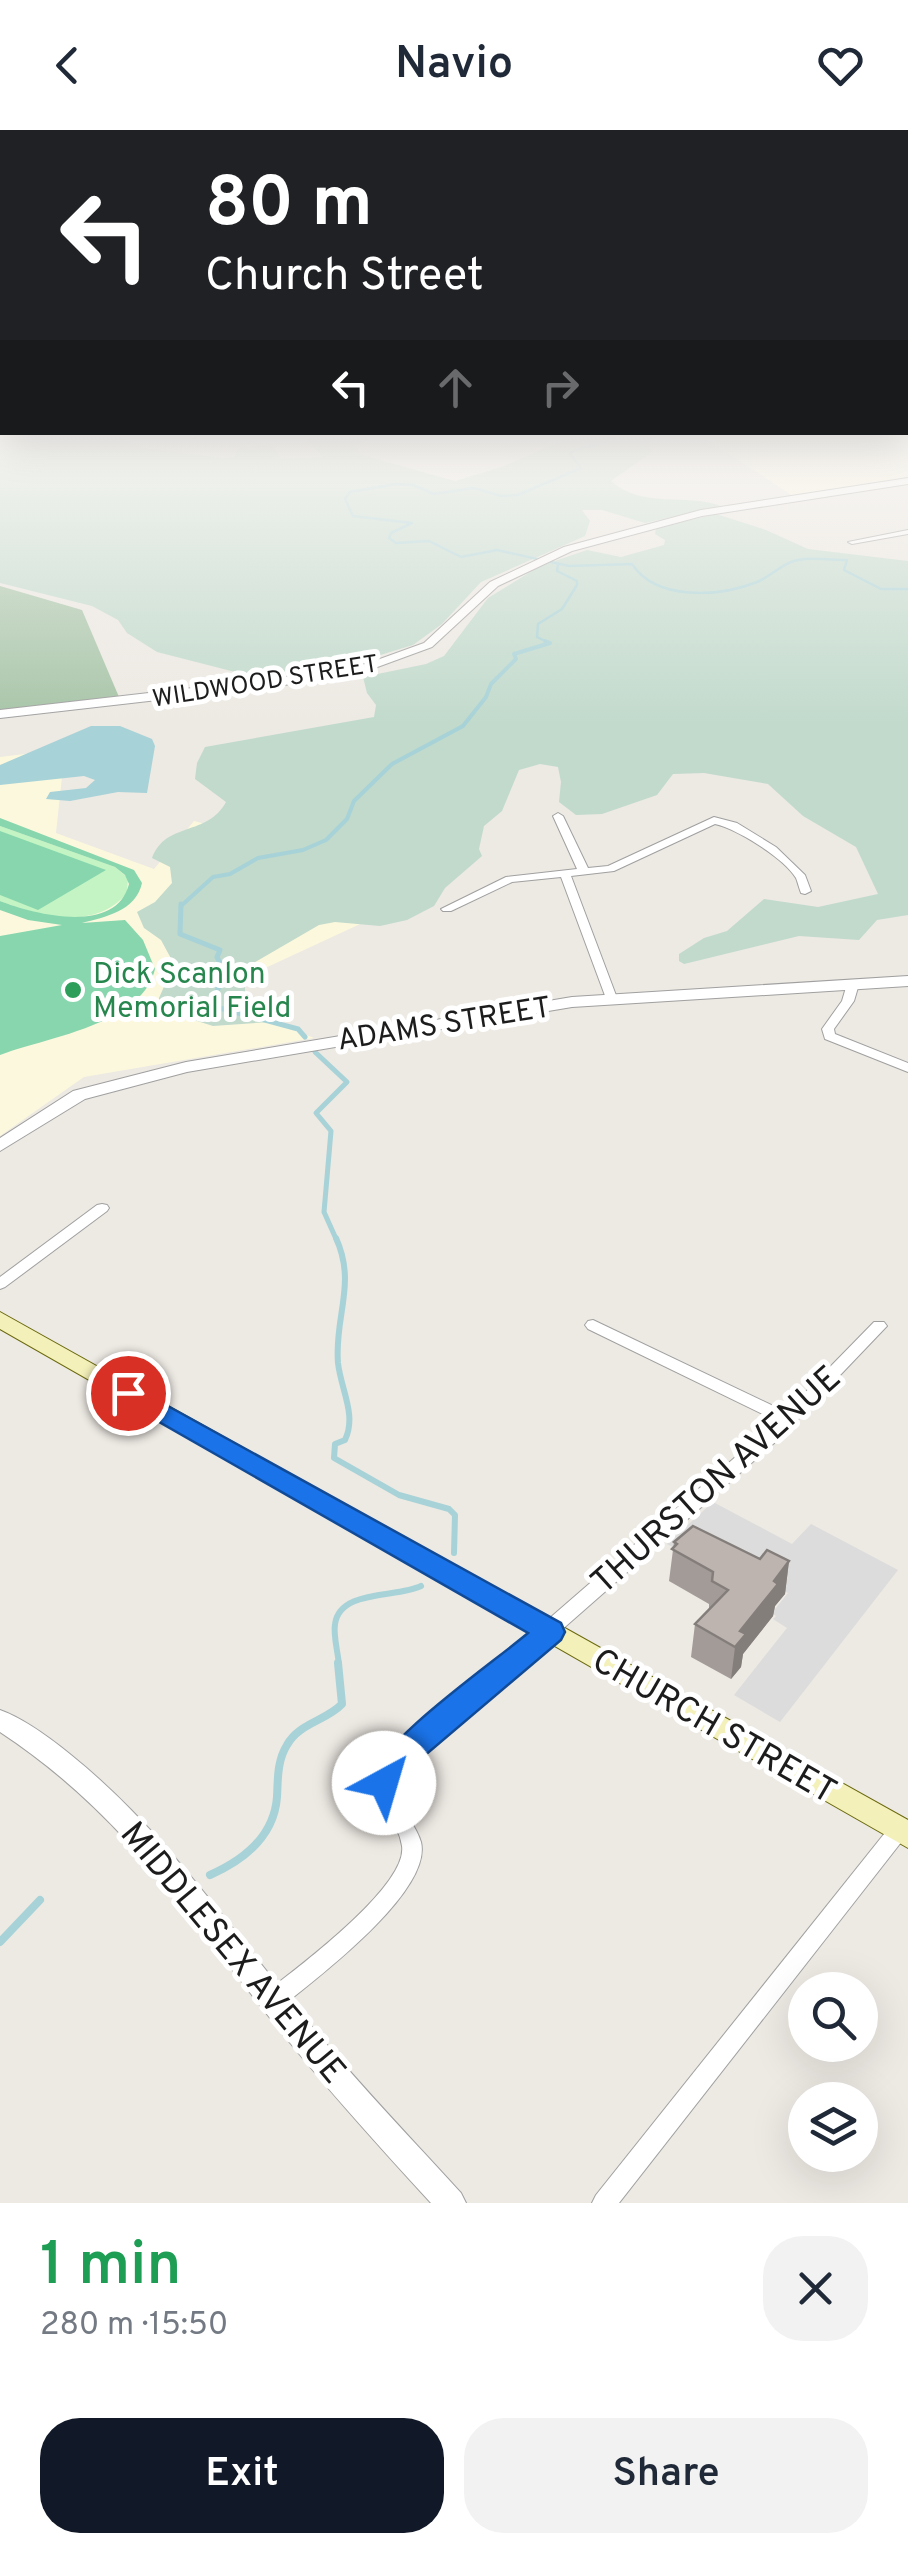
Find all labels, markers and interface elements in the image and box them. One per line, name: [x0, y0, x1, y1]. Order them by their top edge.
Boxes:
text: Navio: [395, 37, 513, 94]
icon: back: [40, 38, 95, 93]
icon: heart: [813, 38, 868, 93]
text: 80 m: [205, 162, 373, 251]
icon: left: [40, 170, 170, 300]
text: Church Street: [205, 249, 484, 306]
icon: left: [323, 360, 378, 415]
icon: ahead: [428, 360, 483, 415]
icon: right: [533, 360, 588, 415]
street label: WILDWOOD STREET: [150, 649, 381, 717]
place label: Dick Scanlon Memorial Field: [93, 957, 291, 1028]
marker: Dick Scanlon Memorial Field: [62, 979, 84, 1001]
street label: ADAMS STREET: [335, 990, 554, 1061]
pin: [86, 1351, 171, 1436]
street label: THURSTON AVENUE: [583, 1357, 851, 1605]
icon: arrive: [101, 1366, 156, 1421]
street label: CHURCH STREET: [583, 1640, 844, 1815]
position arrow: [332, 1731, 436, 1835]
street label: MIDDLESEX AVENUE: [109, 1814, 354, 2094]
map controls: [788, 1972, 878, 2172]
button: search: [788, 1972, 878, 2062]
button: layers: [788, 2082, 878, 2172]
text: 1 min: [40, 2230, 181, 2306]
button: close: [763, 2236, 868, 2341]
text: 280 m · 15:50: [40, 2306, 228, 2346]
button: Exit: [40, 2418, 444, 2533]
button: Share: [464, 2418, 868, 2533]

